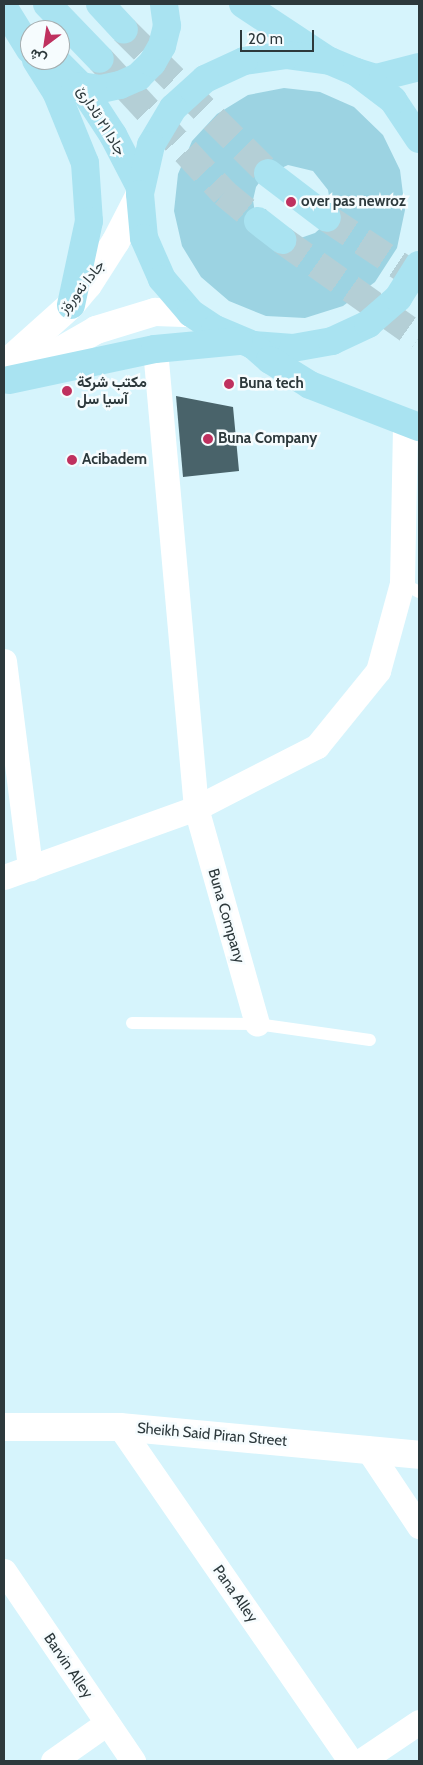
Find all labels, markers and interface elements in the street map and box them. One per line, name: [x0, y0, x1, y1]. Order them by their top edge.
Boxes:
north arrow: [20, 20, 70, 70]
scale bar: [243, 20, 317, 52]
text: 20 m: [248, 30, 283, 48]
text: ش: [26, 45, 50, 69]
street label: جادا ٢١ ئادارێ: [73, 83, 129, 159]
place label: over pas newroz: [301, 193, 406, 211]
marker: over pas newroz: [285, 196, 297, 208]
street label: جادا نەورۆز: [55, 257, 109, 317]
place label: مكتب شركة آسيا سل: [77, 373, 147, 408]
place label: Buna tech: [239, 375, 304, 393]
marker: Buna tech: [223, 378, 235, 390]
marker: مكتب شركة آسيا سل: [61, 385, 73, 397]
place label: Buna Company: [218, 430, 317, 448]
marker: Buna Company: [202, 433, 214, 445]
place label: Acibadem: [82, 451, 147, 469]
marker: Acibadem: [66, 454, 78, 466]
street label: Buna Company: [204, 867, 248, 965]
street label: Sheikh Said Piran Street: [136, 1419, 288, 1451]
street label: Pana Alley: [209, 1562, 261, 1626]
street label: Barvin Alley: [40, 1630, 96, 1702]

